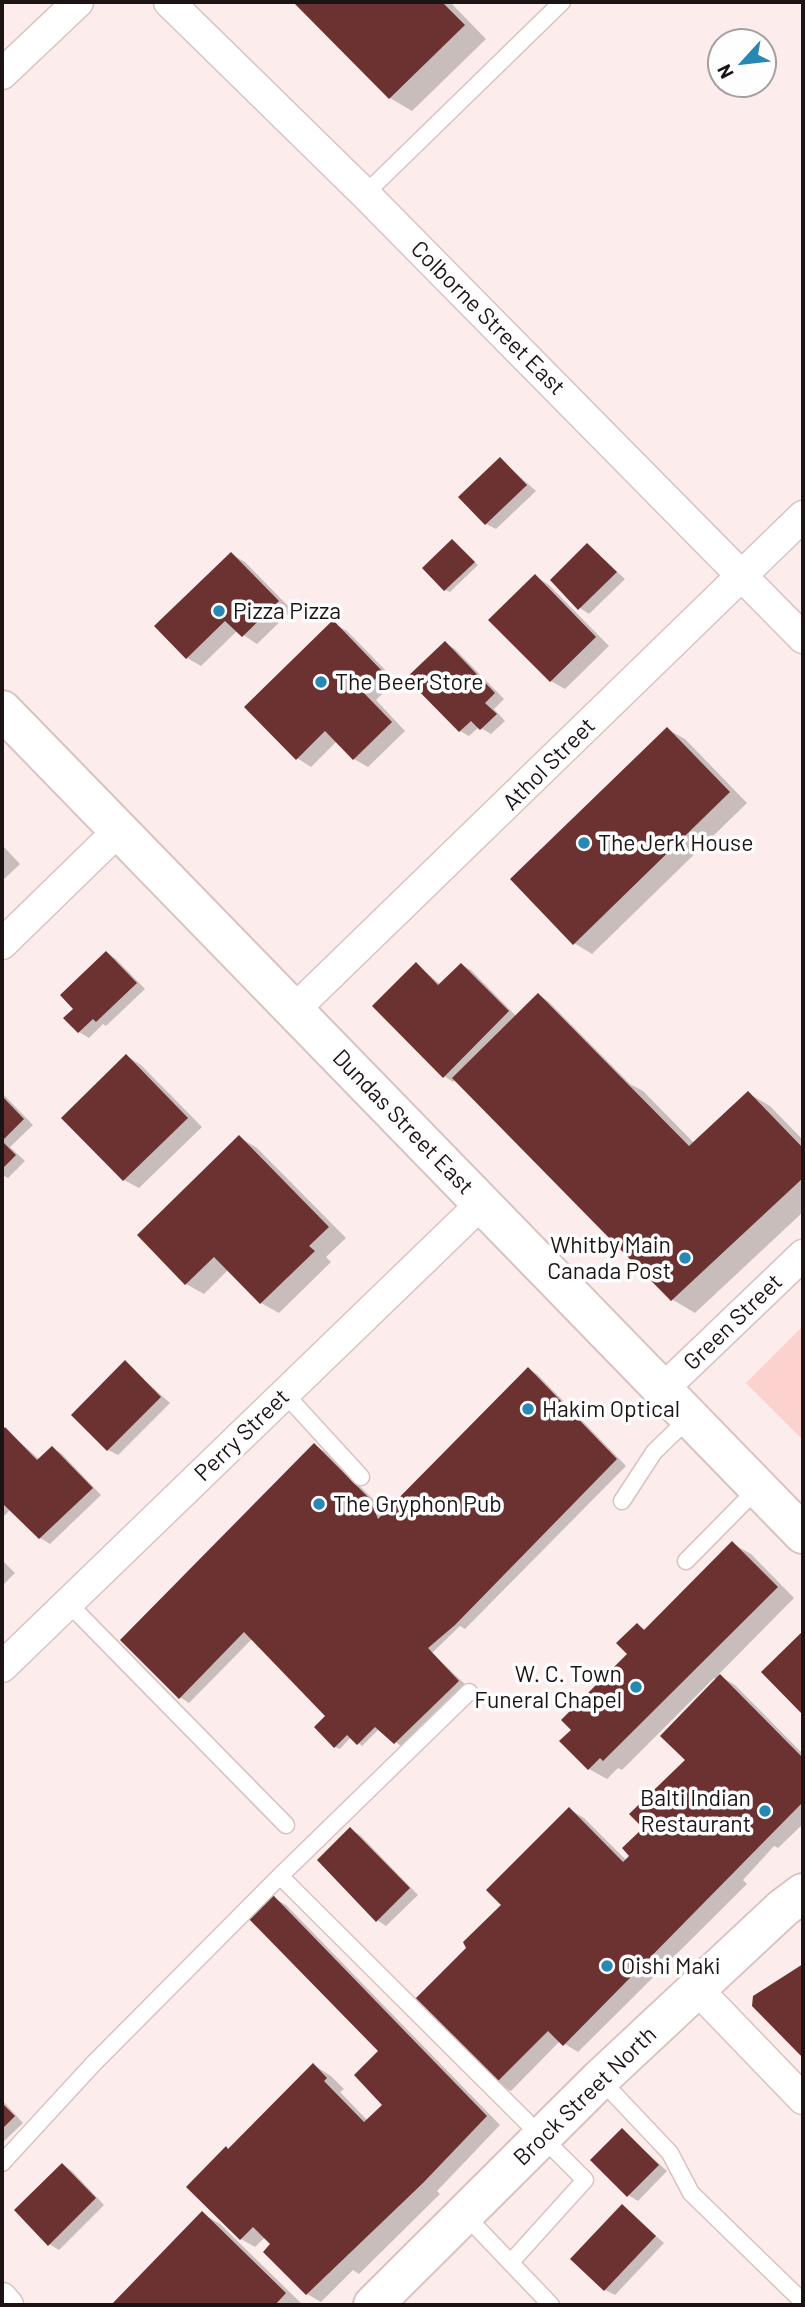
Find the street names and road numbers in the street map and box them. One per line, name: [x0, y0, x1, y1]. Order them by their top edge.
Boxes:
street label: Colborne Street East: [405, 235, 571, 401]
street label: Athol Street: [497, 712, 601, 816]
street label: Dundas Street East: [327, 1044, 479, 1200]
street label: Green Street: [678, 1268, 788, 1376]
street label: Perry Street: [189, 1383, 295, 1487]
street label: Brock Street North: [508, 2021, 662, 2171]

